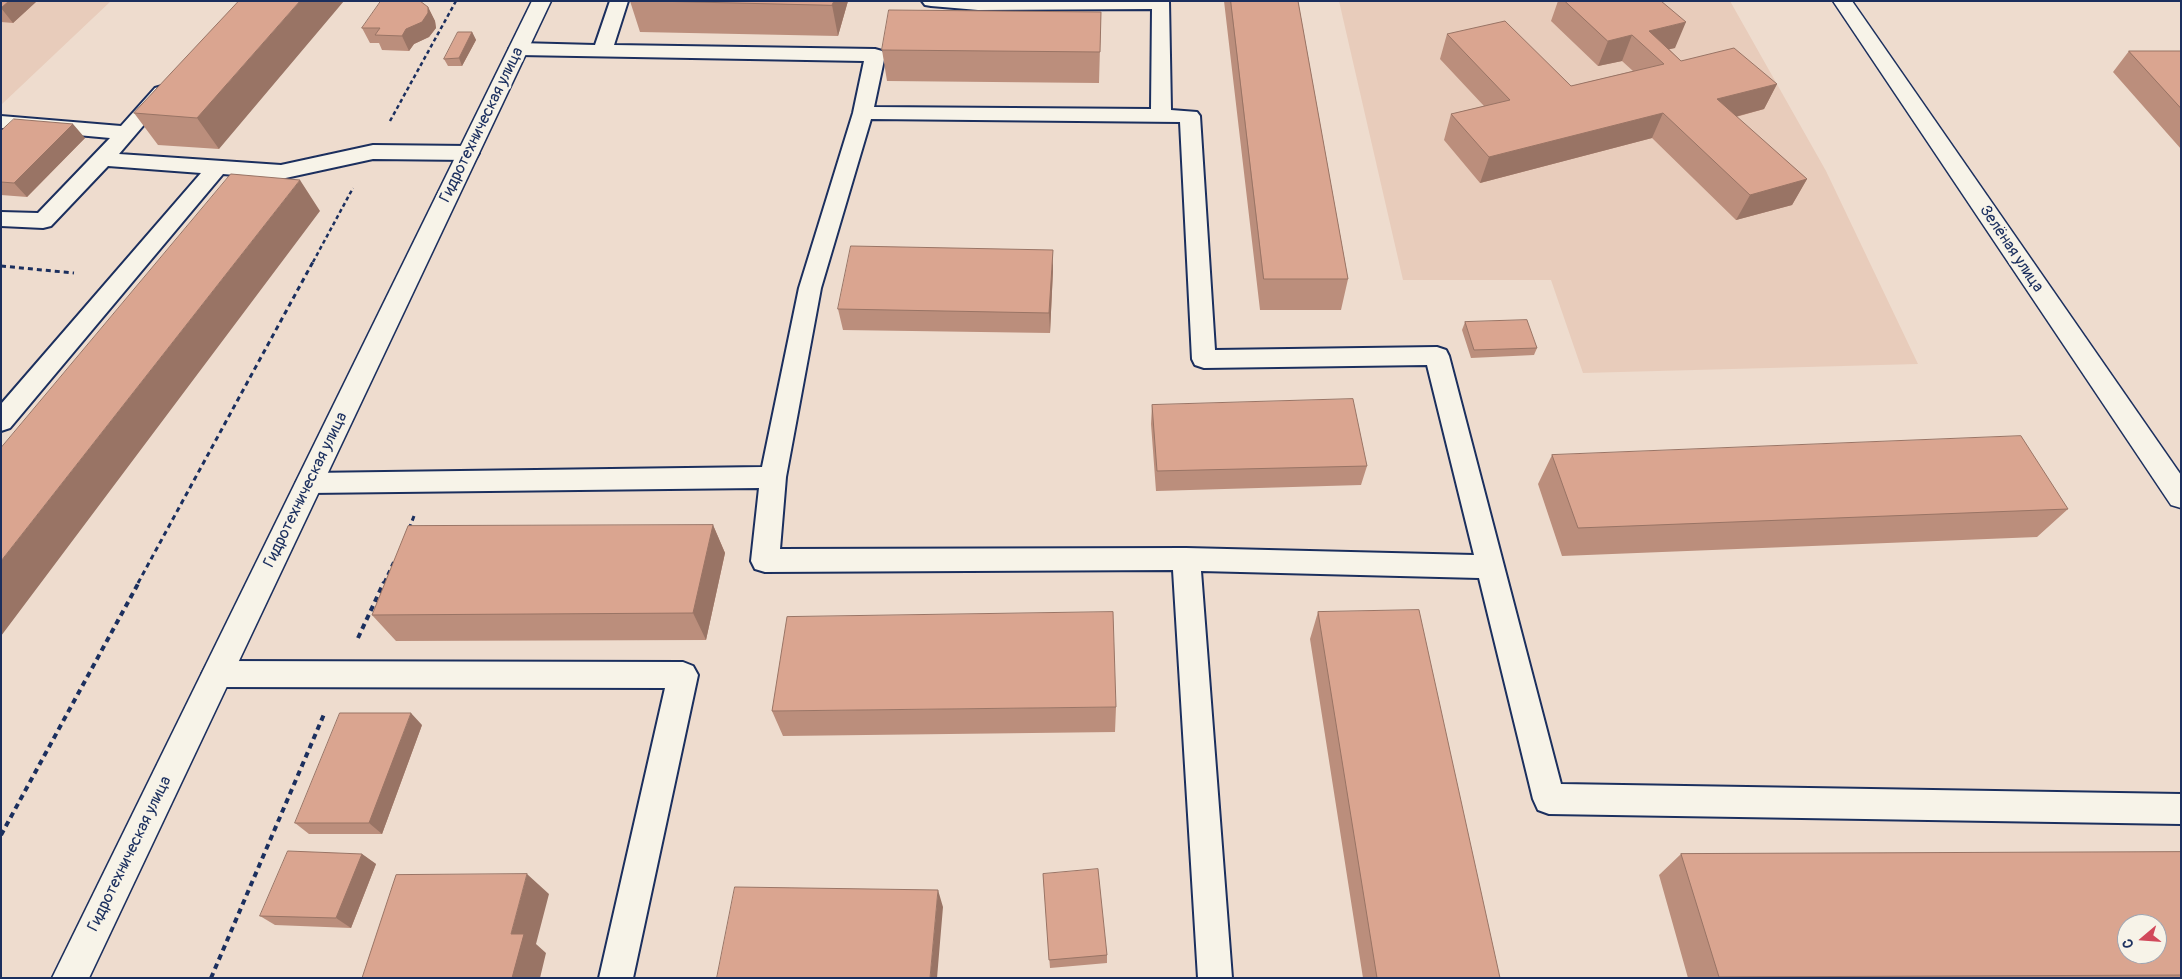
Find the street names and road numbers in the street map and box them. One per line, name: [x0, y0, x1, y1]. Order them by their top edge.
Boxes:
street label: Гидротехническая улица: [436, 44, 528, 206]
street label: Зелёная улица: [1975, 202, 2047, 296]
street label: Гидротехническая улица: [260, 409, 352, 571]
street label: Гидротехническая улица: [84, 773, 176, 935]

